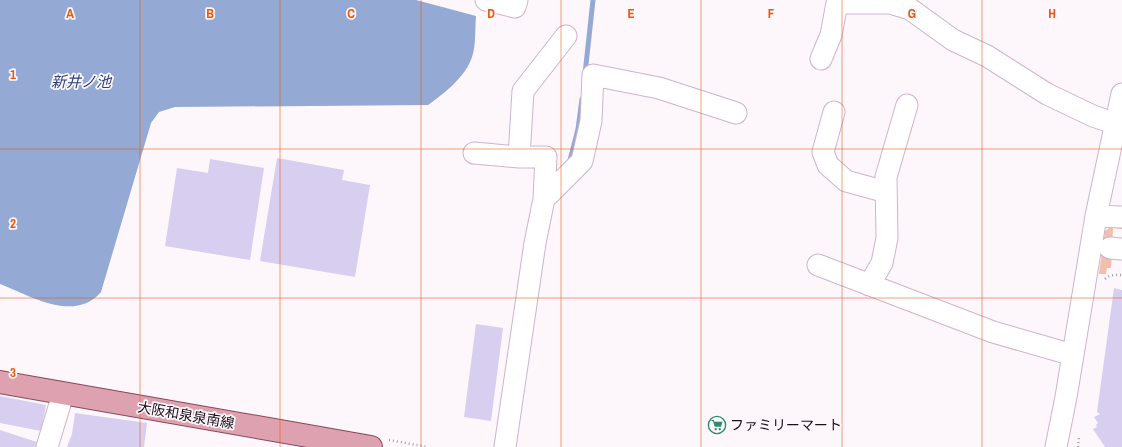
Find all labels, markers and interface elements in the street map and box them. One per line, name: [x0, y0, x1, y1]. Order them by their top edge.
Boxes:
text: A: [66, 5, 74, 22]
text: B: [206, 5, 214, 22]
text: C: [347, 5, 355, 22]
text: D: [487, 5, 495, 22]
text: E: [627, 5, 635, 22]
text: F: [768, 5, 775, 22]
text: G: [908, 5, 916, 22]
text: H: [1048, 5, 1056, 22]
text: 1: [10, 66, 16, 83]
water label: 新井ノ池: [51, 71, 113, 92]
text: 2: [10, 215, 16, 232]
text: 3: [10, 364, 16, 381]
street label: 大阪和泉泉南線: [136, 398, 236, 432]
supermarket icon: ファミリーマート: [707, 415, 727, 435]
place label: ファミリーマート: [730, 416, 842, 434]

